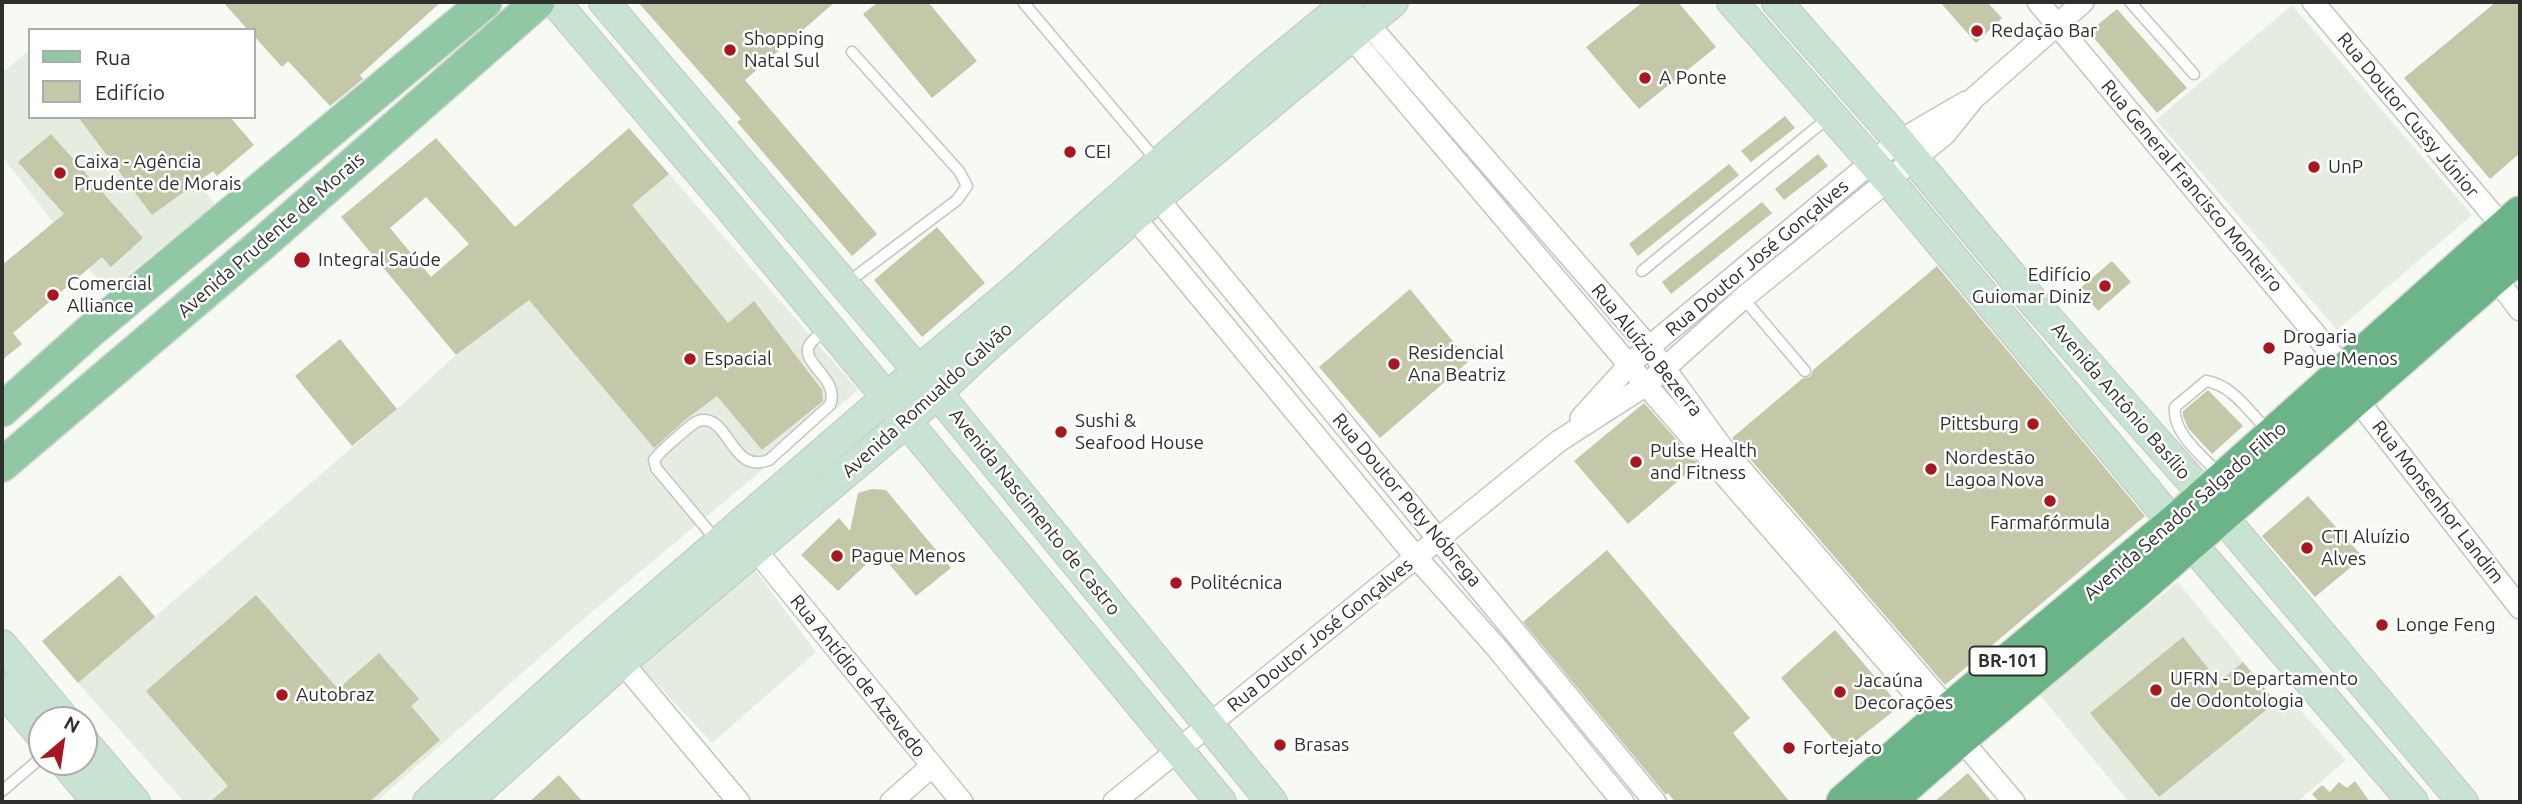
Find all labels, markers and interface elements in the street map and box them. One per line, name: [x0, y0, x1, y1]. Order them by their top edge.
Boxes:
place label: Redação Bar: [1991, 20, 2097, 42]
marker: Redação Bar: [1969, 23, 1985, 39]
legend: [28, 28, 256, 119]
place label: Shopping Natal Sul: [744, 28, 825, 72]
street label: Rua Doutor Cussy Júnior: [2332, 28, 2484, 202]
marker: Shopping Natal Sul: [722, 42, 738, 58]
text: Rua: [95, 45, 131, 69]
place label: A Ponte: [1659, 67, 1727, 89]
marker: A Ponte: [1637, 70, 1653, 86]
street label: Rua General Francisco Monteiro: [2096, 75, 2288, 297]
text: Edifício: [95, 80, 165, 104]
place label: CEI: [1084, 141, 1111, 163]
marker: CEI: [1062, 144, 1078, 160]
street label: Avenida Prudente de Morais: [173, 148, 369, 322]
place label: Caixa - Agência Prudente de Morais: [74, 151, 242, 195]
place label: UnP: [2328, 156, 2363, 178]
marker: UnP: [2306, 159, 2322, 175]
marker: Caixa - Agência Prudente de Morais: [52, 165, 68, 181]
street label: Rua Doutor José Gonçalves: [1661, 175, 1853, 341]
place label: Integral Saúde: [318, 249, 441, 271]
marker: Integral Saúde: [292, 250, 312, 270]
place label: Edifício Guiomar Diniz: [1972, 264, 2091, 308]
place label: Comercial Alliance: [67, 273, 152, 317]
marker: Edifício Guiomar Diniz: [2097, 278, 2113, 294]
street label: Rua Aluízio Bezerra: [1586, 279, 1708, 421]
marker: Comercial Alliance: [45, 287, 61, 303]
street label: Avenida Romualdo Galvão: [837, 317, 1017, 483]
street label: Avenida Antônio Basílio: [2047, 318, 2195, 484]
place label: Drogaria Pague Menos: [2283, 326, 2398, 370]
marker: Drogaria Pague Menos: [2261, 340, 2277, 356]
place label: Residencial Ana Beatriz: [1408, 342, 1506, 386]
place label: Espacial: [704, 348, 772, 370]
marker: Espacial: [682, 351, 698, 367]
marker: Residencial Ana Beatriz: [1386, 356, 1402, 372]
street label: Avenida Nascimento de Castro: [944, 404, 1126, 620]
street label: Rua Doutor Poty Nóbrega: [1328, 409, 1486, 591]
place label: Sushi & Seafood House: [1075, 410, 1204, 454]
place label: Pittsburg: [1940, 413, 2019, 435]
marker: Pittsburg: [2025, 416, 2041, 432]
street label: Rua Monsenhor Landim: [2367, 416, 2509, 588]
street label: Avenida Senador Salgado Filho: [2079, 417, 2291, 605]
marker: Sushi & Seafood House: [1053, 424, 1069, 440]
place label: Pulse Health and Fitness: [1650, 440, 1757, 484]
place label: Nordestão Lagoa Nova: [1945, 447, 2044, 491]
marker: Pulse Health and Fitness: [1628, 454, 1644, 470]
marker: Nordestão Lagoa Nova: [1923, 461, 1939, 477]
marker: Farmafórmula: [2042, 493, 2058, 509]
place label: Farmafórmula: [1990, 512, 2110, 534]
place label: CTI Aluízio Alves: [2321, 526, 2410, 570]
marker: CTI Aluízio Alves: [2299, 540, 2315, 556]
place label: Pague Menos: [851, 545, 966, 567]
marker: Pague Menos: [829, 548, 845, 564]
street label: Rua Doutor José Gonçalves: [1223, 553, 1417, 717]
place label: Politécnica: [1190, 572, 1283, 594]
marker: Politécnica: [1168, 575, 1184, 591]
street label: Rua Antídio de Azevedo: [785, 590, 931, 762]
place label: Longe Feng: [2396, 614, 2496, 636]
marker: Longe Feng: [2374, 617, 2390, 633]
road number: BR-101: [1969, 646, 2046, 676]
place label: UFRN - Departamento de Odontologia: [2170, 668, 2358, 712]
place label: Jacaúna Decorações: [1854, 670, 1953, 714]
marker: UFRN - Departamento de Odontologia: [2148, 682, 2164, 698]
place label: Autobraz: [296, 684, 375, 706]
marker: Jacaúna Decorações: [1832, 684, 1848, 700]
marker: Autobraz: [274, 687, 290, 703]
north arrow: [28, 706, 98, 776]
text: N: [61, 711, 84, 737]
place label: Brasas: [1294, 734, 1349, 756]
marker: Brasas: [1272, 737, 1288, 753]
place label: Fortejato: [1803, 737, 1882, 759]
marker: Fortejato: [1781, 740, 1797, 756]

